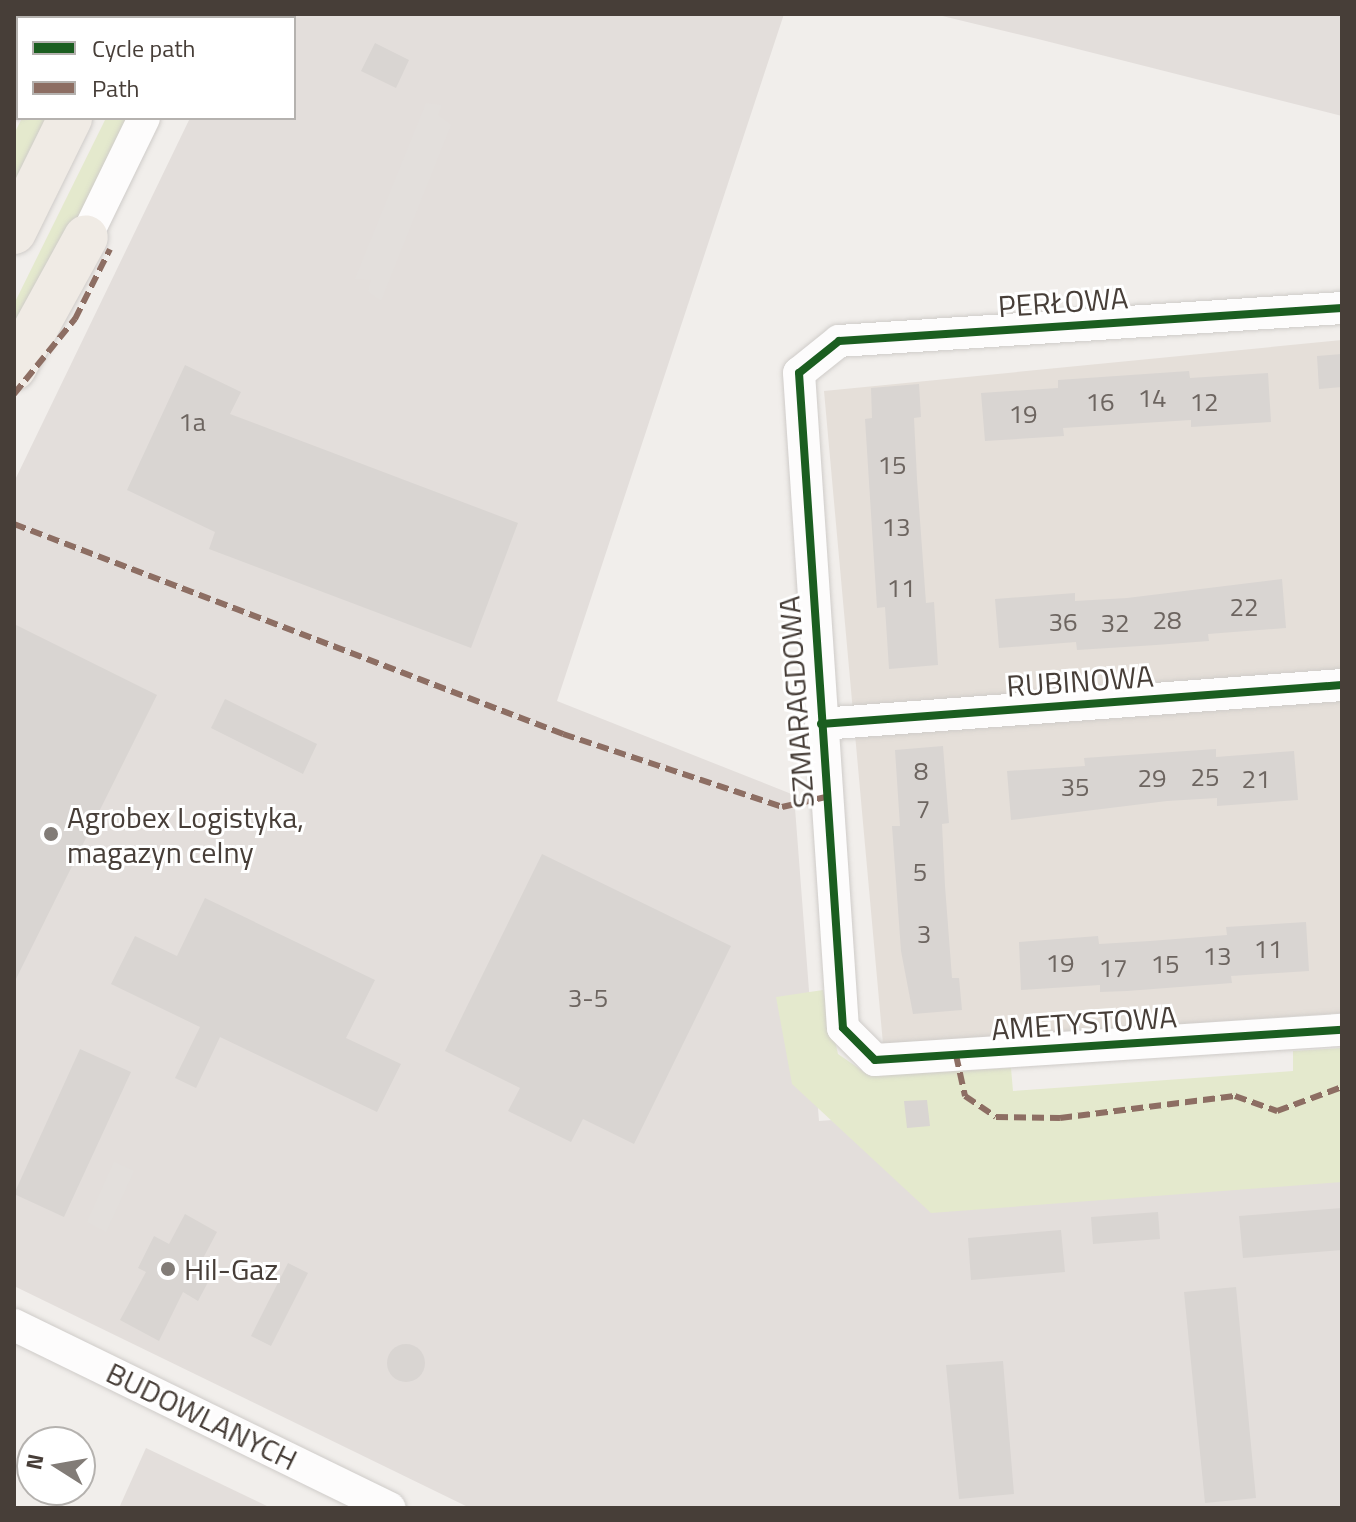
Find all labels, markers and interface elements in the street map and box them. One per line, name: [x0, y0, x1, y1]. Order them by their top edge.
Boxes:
legend: [16, 16, 296, 120]
text: Cycle path: [92, 30, 195, 66]
text: Path: [92, 70, 139, 106]
street label: PERŁOWA: [997, 280, 1129, 324]
house number: 14: [1137, 382, 1167, 414]
house number: 16: [1085, 386, 1115, 418]
house number: 12: [1189, 386, 1219, 418]
house number: 19: [1008, 398, 1038, 430]
house number: 1a: [178, 406, 206, 438]
house number: 15: [877, 449, 907, 481]
house number: 13: [881, 511, 911, 543]
house number: 11: [886, 572, 916, 604]
house number: 22: [1229, 591, 1259, 623]
street label: SZMARAGDOWA: [771, 595, 821, 809]
house number: 28: [1152, 604, 1182, 636]
house number: 36: [1048, 606, 1078, 638]
house number: 32: [1100, 607, 1130, 639]
street label: RUBINOWA: [1005, 658, 1155, 704]
house number: 8: [914, 755, 928, 787]
house number: 25: [1190, 761, 1220, 793]
house number: 29: [1137, 762, 1167, 794]
house number: 21: [1241, 763, 1271, 795]
house number: 35: [1060, 771, 1090, 803]
house number: 7: [916, 793, 930, 825]
place label: Agrobex Logistyka, magazyn celny: [67, 799, 304, 870]
marker: Agrobex Logistyka, magazyn celny: [42, 825, 60, 843]
house number: 5: [913, 856, 927, 888]
house number: 3: [917, 918, 931, 950]
house number: 11: [1253, 933, 1283, 965]
house number: 13: [1202, 940, 1232, 972]
house number: 19: [1045, 947, 1075, 979]
house number: 15: [1150, 948, 1180, 980]
house number: 17: [1098, 952, 1128, 984]
house number: 3-5: [568, 982, 608, 1014]
street label: AMETYSTOWA: [990, 999, 1178, 1047]
place label: Hil-Gaz: [184, 1251, 278, 1287]
marker: Hil-Gaz: [159, 1260, 177, 1278]
street label: BUDOWLANYCH: [101, 1354, 303, 1478]
north arrow: [16, 1426, 96, 1506]
text: N: [16, 1451, 53, 1473]

